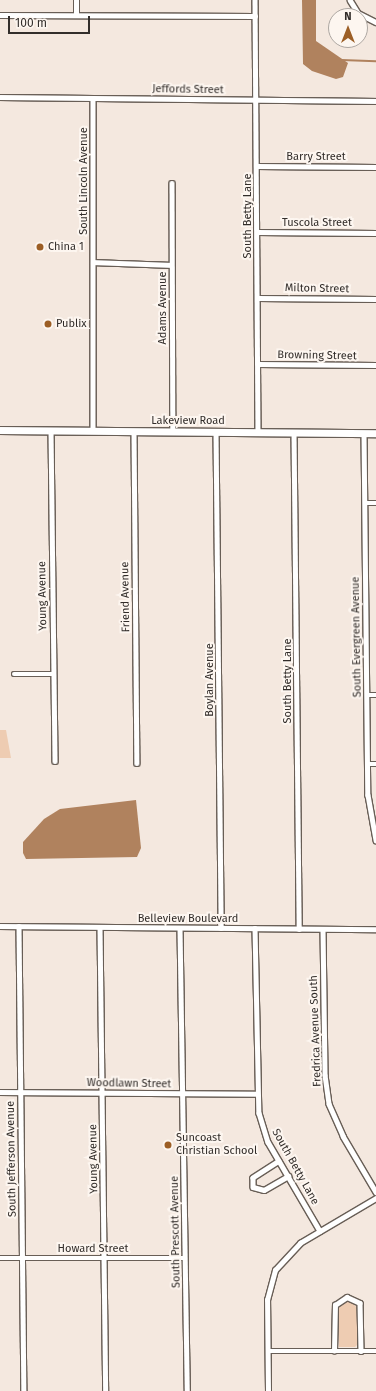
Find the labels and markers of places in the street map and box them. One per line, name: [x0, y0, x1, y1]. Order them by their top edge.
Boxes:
place label: China 1: [48, 240, 84, 254]
marker: China 1: [35, 242, 45, 252]
place label: Publix: [56, 317, 87, 331]
marker: Publix: [43, 319, 53, 329]
place label: Suncoast Christian School: [176, 1132, 257, 1158]
marker: Suncoast Christian School: [163, 1140, 173, 1150]

